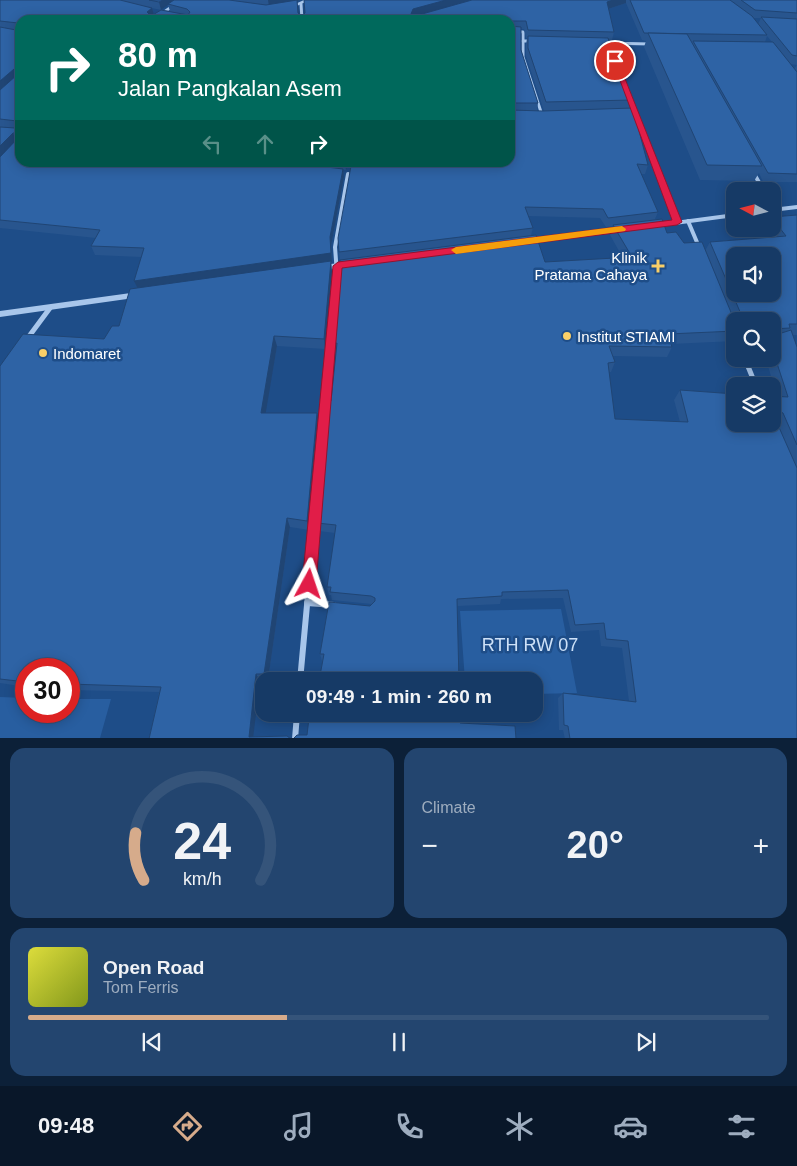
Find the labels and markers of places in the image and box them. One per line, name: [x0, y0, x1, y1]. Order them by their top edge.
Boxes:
pin: [594, 40, 636, 82]
place label: Klinik Pratama Cahaya: [534, 249, 648, 283]
marker: Klinik Pratama Cahaya: [651, 259, 665, 273]
place label: Institut STIAMI: [577, 328, 675, 345]
marker: Institut STIAMI: [561, 330, 573, 342]
place label: Indomaret: [53, 345, 121, 362]
marker: Indomaret: [37, 347, 49, 359]

